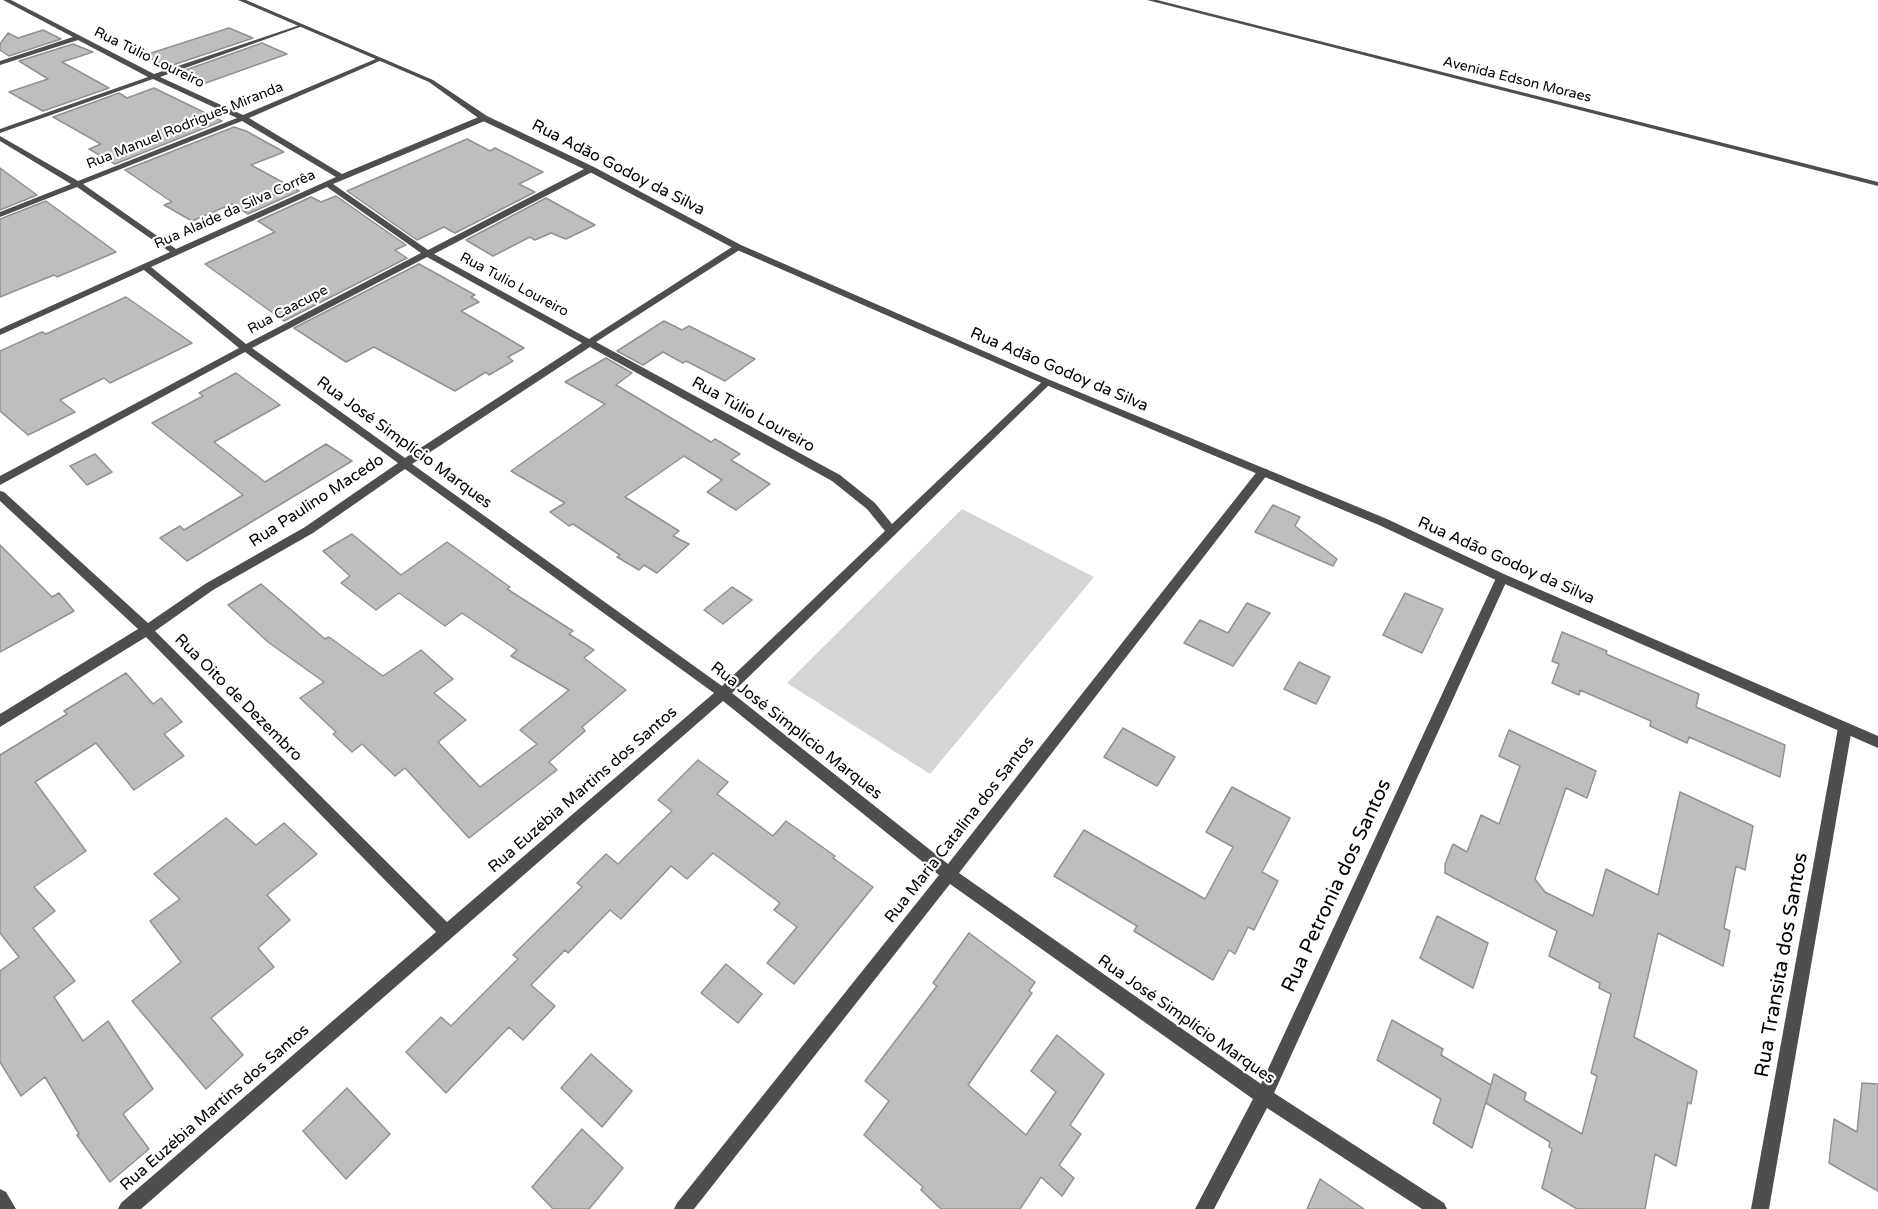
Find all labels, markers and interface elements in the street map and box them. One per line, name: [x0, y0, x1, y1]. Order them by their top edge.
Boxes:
street label: Rua Túlio Loureiro: [91, 24, 207, 92]
street label: Avenida Edson Moraes: [1441, 53, 1593, 107]
street label: Rua Manuel Rodrigues Miranda: [84, 79, 286, 173]
street label: Rua Adão Godoy da Silva: [528, 116, 708, 220]
street label: Rua Alaíde da Silva Corrêa: [152, 167, 318, 253]
street label: Rua Tulio Loureiro: [457, 249, 571, 321]
street label: Rua Caacupe: [245, 282, 331, 338]
street label: Rua Adão Godoy da Silva: [967, 324, 1151, 416]
street label: Rua José Simplício Marques: [313, 373, 495, 513]
street label: Rua Túlio Loureiro: [688, 373, 818, 457]
street label: Rua Paulino Macedo: [246, 450, 388, 552]
street label: Rua Adão Godoy da Silva: [1415, 513, 1597, 609]
street label: Rua Oito de Dezembro: [170, 630, 306, 766]
street label: Rua José Simplício Marques: [707, 658, 885, 804]
street label: Rua Euzébia Martins dos Santos: [485, 703, 681, 877]
street label: Rua Maria Catalina dos Santos: [881, 733, 1039, 927]
street label: Rua Petronia dos Santos: [1277, 776, 1397, 996]
street label: Rua Transita dos Santos: [1750, 851, 1814, 1079]
street label: Rua José Simplício Marques: [1094, 951, 1278, 1089]
street label: Rua Euzébia Martins dos Santos: [117, 1021, 313, 1195]

